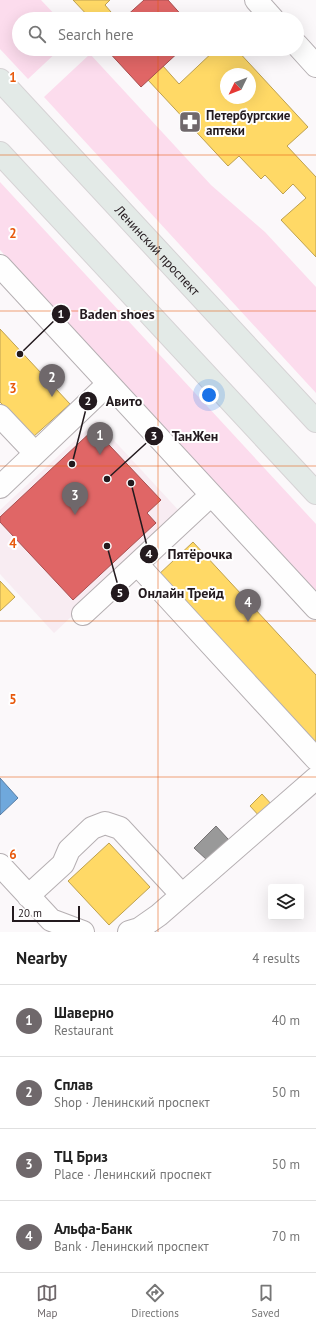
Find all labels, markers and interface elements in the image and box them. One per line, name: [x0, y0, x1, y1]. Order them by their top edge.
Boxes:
search box: [12, 12, 304, 56]
icon: search: [26, 23, 48, 45]
text: Search here: [58, 25, 134, 44]
north arrow: [220, 68, 256, 104]
text: 1: [9, 69, 17, 86]
place label: Петербургские аптеки: [206, 107, 291, 139]
pharmacy icon: Петербургские аптеки: [177, 109, 203, 135]
street label: Ленинский проспект: [111, 201, 204, 300]
text: 2: [9, 225, 17, 242]
callout: Baden shoes: [51, 301, 162, 327]
text: Baden shoes: [79, 305, 155, 323]
text: 1: [58, 306, 64, 321]
pin: 2: [39, 364, 65, 397]
text: 3: [9, 380, 17, 397]
your location: [199, 385, 219, 405]
callout: Авито: [78, 388, 150, 414]
text: Авито: [106, 392, 143, 410]
text: 2: [85, 393, 91, 408]
pin: 1: [87, 422, 113, 455]
callout: ТанЖен: [144, 423, 227, 449]
text: ТанЖен: [172, 427, 218, 445]
text: 3: [151, 428, 157, 443]
pin: 3: [62, 482, 88, 515]
text: 4: [9, 535, 17, 552]
callout: Пятёрочка: [139, 541, 240, 567]
text: Пятёрочка: [168, 545, 232, 563]
text: 4: [146, 546, 153, 561]
callout: Онлайн Трейд: [110, 580, 232, 606]
text: Онлайн Трейд: [138, 584, 224, 602]
text: 5: [117, 585, 123, 600]
pin: 4: [235, 589, 261, 622]
text: 5: [9, 691, 17, 708]
text: 6: [9, 846, 17, 863]
map controls: [268, 884, 304, 920]
button: layers: [268, 884, 304, 920]
scale bar: [12, 904, 80, 923]
text: 20 m: [18, 906, 42, 920]
text: Nearby: [16, 947, 67, 969]
text: 4 results: [252, 950, 300, 967]
text: Шаверно: [54, 1003, 114, 1022]
text: 1: [25, 1012, 33, 1029]
text: 40 m: [272, 1012, 300, 1029]
text: Restaurant: [54, 1022, 113, 1039]
text: Сплав: [54, 1075, 93, 1094]
text: 2: [25, 1084, 33, 1101]
text: 50 m: [272, 1084, 300, 1101]
text: Shop · Ленинский проспект: [54, 1094, 210, 1111]
text: ТЦ Бриз: [54, 1147, 108, 1166]
text: 3: [25, 1156, 33, 1173]
text: 50 m: [272, 1156, 300, 1173]
text: Place · Ленинский проспект: [54, 1166, 211, 1183]
text: Альфа-Банк: [54, 1219, 132, 1238]
text: 4: [25, 1228, 33, 1245]
text: 70 m: [272, 1228, 300, 1245]
text: Bank · Ленинский проспект: [54, 1238, 209, 1255]
tab: Map: [36, 1282, 58, 1320]
tab: Directions: [131, 1282, 179, 1320]
tab: Saved: [252, 1282, 280, 1320]

